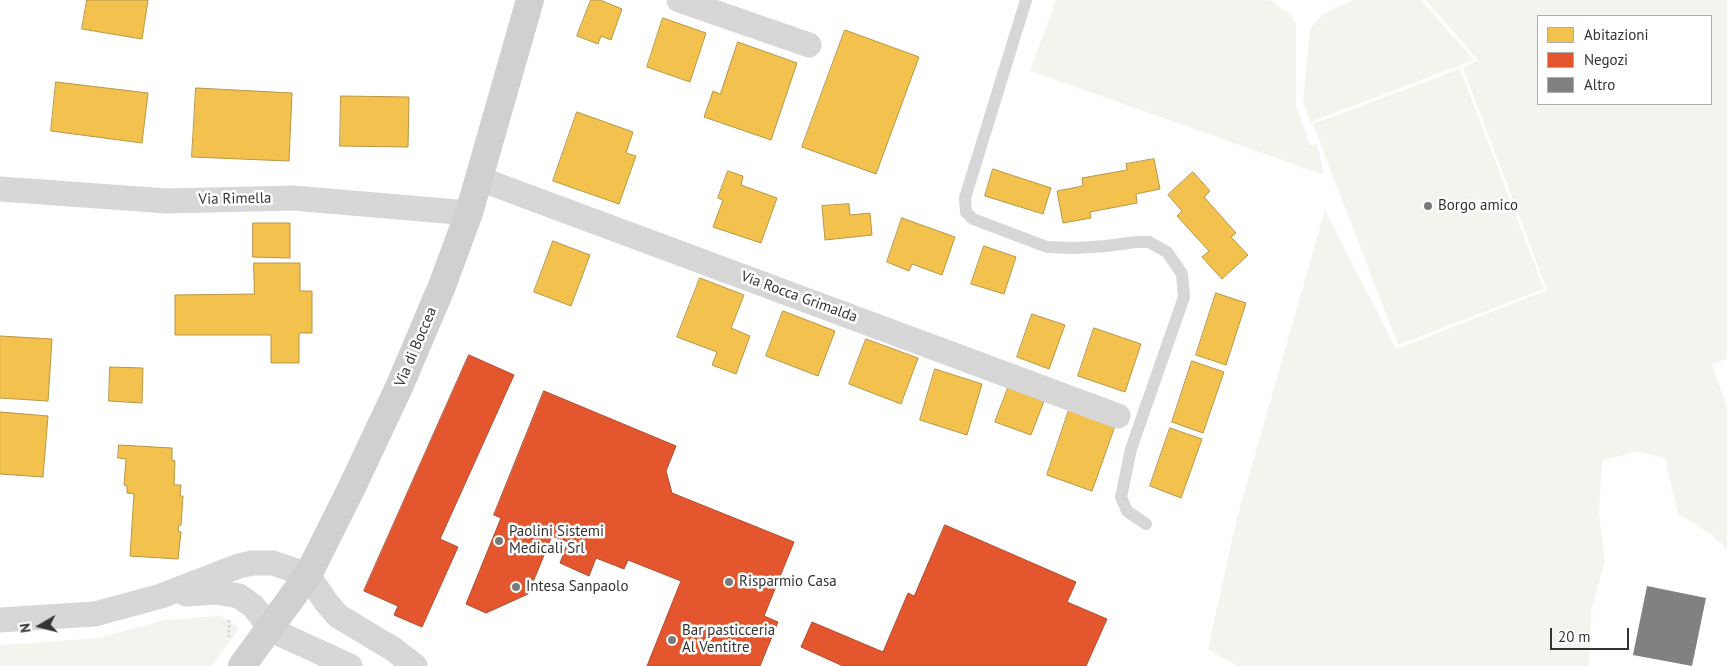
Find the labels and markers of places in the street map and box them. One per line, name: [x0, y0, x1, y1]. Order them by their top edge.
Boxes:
place label: Borgo amico: [1438, 197, 1518, 215]
marker: Borgo amico: [1422, 200, 1434, 212]
place label: Paolini Sistemi Medicali Srl: [509, 523, 604, 558]
marker: Paolini Sistemi Medicali Srl: [493, 535, 505, 547]
place label: Risparmio Casa: [739, 573, 837, 591]
marker: Risparmio Casa: [723, 576, 735, 588]
place label: Intesa Sanpaolo: [526, 578, 628, 596]
marker: Intesa Sanpaolo: [510, 581, 522, 593]
place label: Bar pasticceria Al Ventitre: [682, 622, 775, 657]
marker: Bar pasticceria Al Ventitre: [666, 634, 678, 646]

